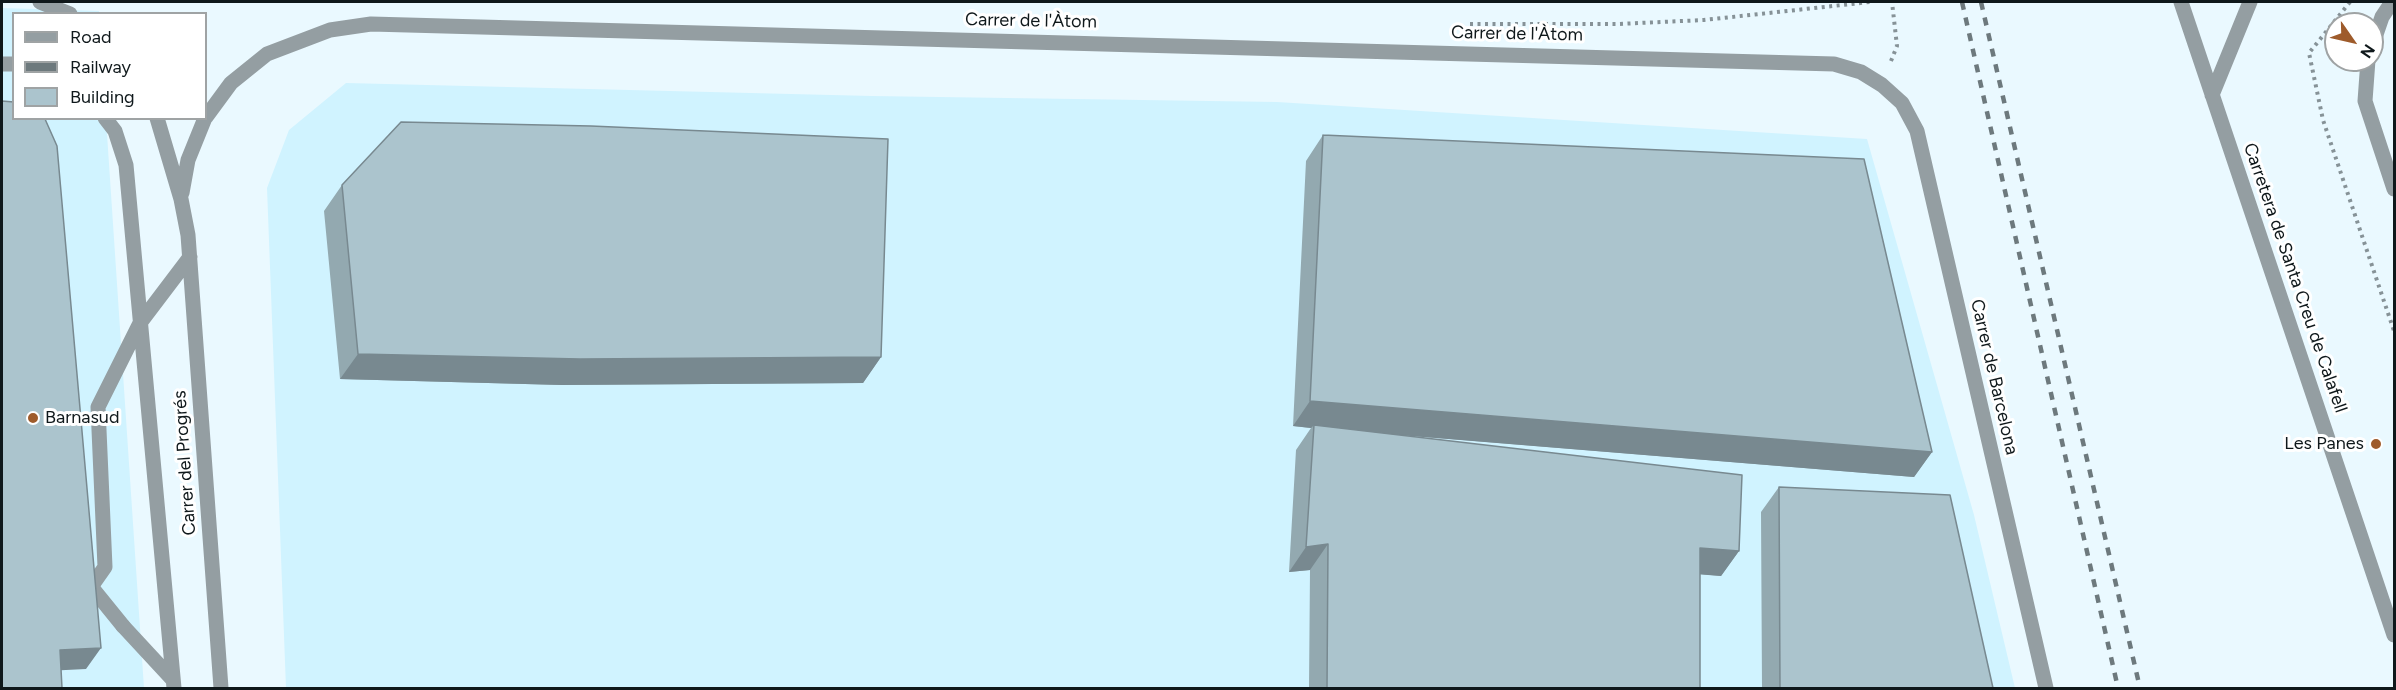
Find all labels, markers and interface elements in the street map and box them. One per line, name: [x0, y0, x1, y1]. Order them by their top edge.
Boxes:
street label: Carrer de l'Àtom: [965, 9, 1097, 33]
legend: [12, 12, 207, 120]
north arrow: [2324, 12, 2384, 72]
street label: Carrer de l'Àtom: [1451, 22, 1583, 46]
text: Road: [70, 26, 111, 48]
text: N: [2356, 41, 2379, 62]
text: Railway: [70, 56, 131, 78]
text: Building: [70, 86, 135, 108]
street label: Carretera de Santa Creu de Calafell: [2239, 140, 2351, 416]
street label: Carrer de Barcelona: [1966, 297, 2022, 457]
street label: Carrer del Progrés: [169, 390, 201, 536]
place label: Barnasud: [45, 407, 119, 429]
marker: Barnasud: [26, 411, 40, 425]
place label: Les Panes: [2284, 433, 2364, 455]
marker: Les Panes: [2369, 437, 2383, 451]

